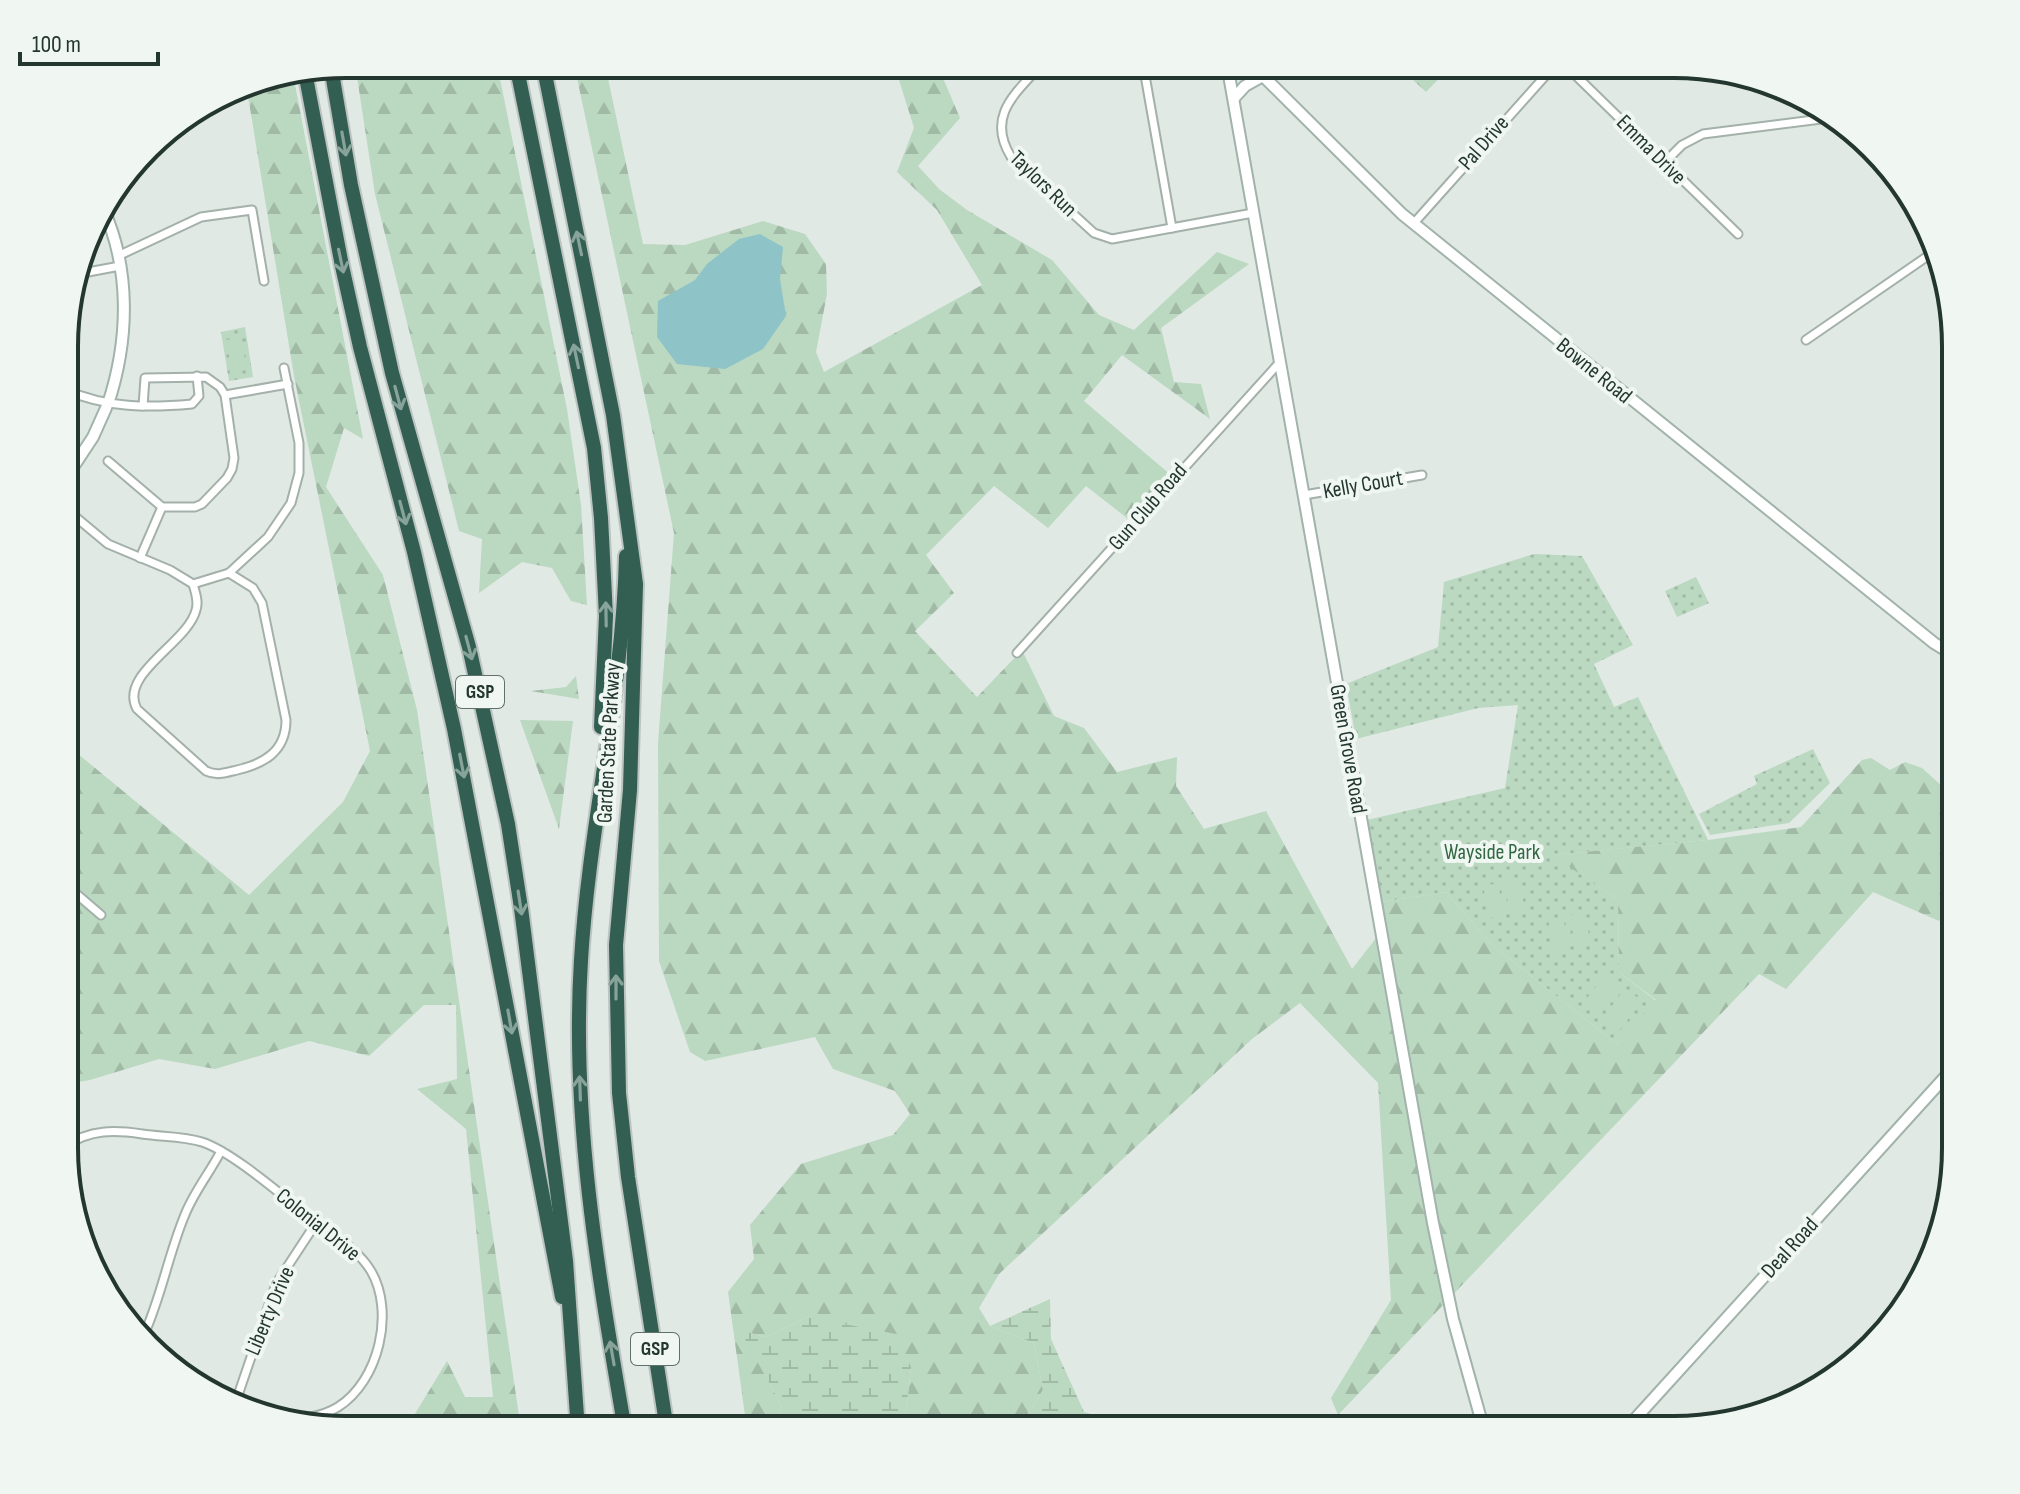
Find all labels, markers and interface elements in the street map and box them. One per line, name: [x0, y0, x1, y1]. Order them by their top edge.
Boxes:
scale bar: [20, 16, 158, 66]
text: 100 m: [32, 30, 81, 59]
street label: Emma Drive: [1610, 109, 1692, 191]
street label: Pal Drive: [1453, 110, 1515, 176]
one-way arrow: [337, 131, 352, 156]
street label: Taylors Run: [1004, 145, 1082, 223]
one-way arrow: [571, 231, 586, 256]
one-way arrow: [334, 247, 349, 273]
street label: Bowne Road: [1551, 332, 1637, 410]
one-way arrow: [568, 344, 583, 369]
one-way arrow: [392, 385, 407, 410]
street label: Gun Club Road: [1103, 458, 1193, 556]
street label: Kelly Court: [1321, 465, 1405, 505]
one-way arrow: [397, 499, 412, 525]
one-way arrow: [598, 601, 614, 628]
one-way arrow: [462, 635, 477, 661]
street label: Garden State Parkway: [591, 662, 627, 824]
road number: GSP: [456, 676, 504, 708]
street label: Green Grove Road: [1323, 682, 1373, 816]
one-way arrow: [455, 753, 470, 778]
park label: Wayside Park: [1444, 839, 1541, 866]
one-way arrow: [513, 890, 528, 915]
one-way arrow: [608, 974, 624, 1001]
one-way arrow: [504, 1008, 519, 1034]
one-way arrow: [572, 1075, 587, 1102]
street label: Colonial Drive: [270, 1183, 366, 1267]
street label: Deal Road: [1756, 1212, 1824, 1284]
street label: Liberty Drive: [239, 1262, 301, 1360]
road number: GSP: [631, 1333, 679, 1365]
one-way arrow: [604, 1340, 619, 1366]

